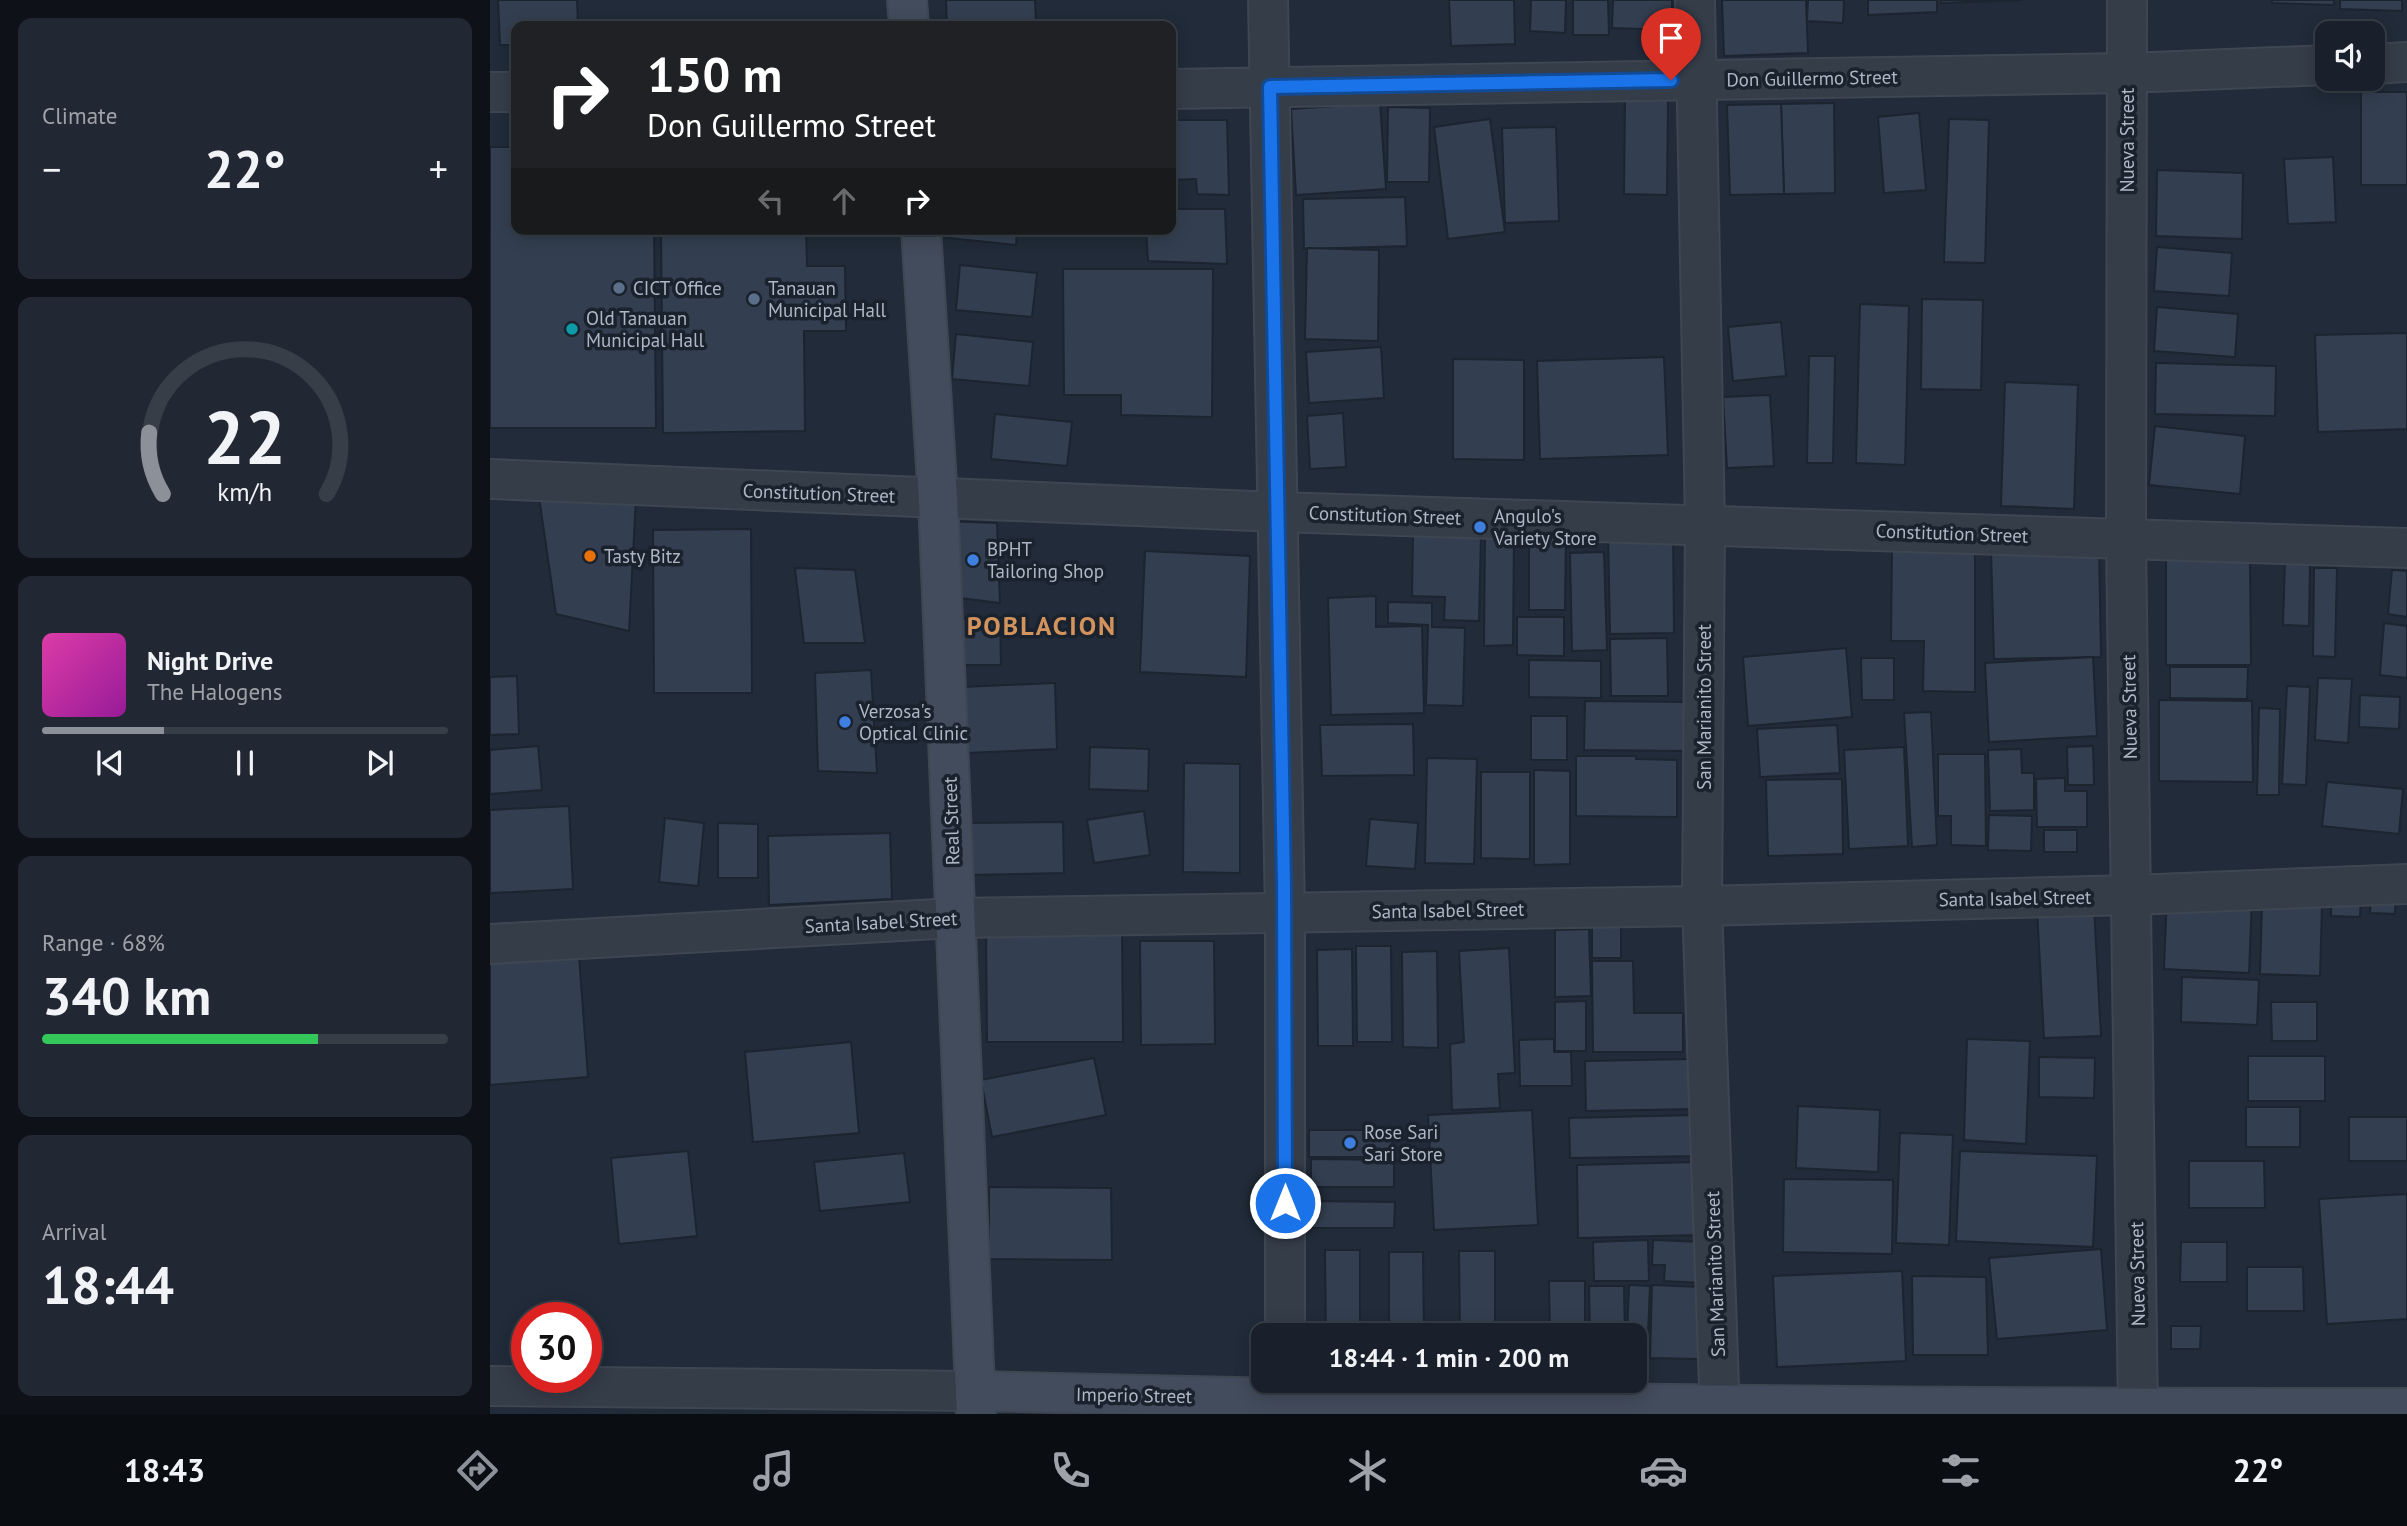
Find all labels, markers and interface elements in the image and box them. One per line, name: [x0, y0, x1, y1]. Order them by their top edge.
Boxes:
pin: [1641, 8, 1701, 80]
icon: arrive: [1652, 19, 1690, 57]
map controls: [2315, 21, 2385, 91]
button: sound: [2315, 21, 2385, 91]
text: 150 m: [647, 42, 782, 106]
icon: right: [532, 49, 623, 140]
street label: Don Guillermo Street: [1726, 64, 1898, 91]
street label: Nueva Street: [2115, 87, 2139, 192]
text: Climate: [42, 101, 117, 130]
text: Don Guillermo Street: [647, 104, 936, 146]
text: 22°: [204, 135, 286, 202]
text: −: [42, 144, 61, 193]
text: +: [429, 144, 448, 193]
icon: left: [752, 182, 790, 220]
icon: ahead: [825, 182, 863, 220]
icon: right: [898, 182, 936, 220]
place label: CICT Office: [633, 276, 722, 300]
place label: Tanauan Municipal Hall: [768, 276, 886, 322]
marker: CICT Office: [611, 280, 627, 296]
marker: Tanauan Municipal Hall: [746, 291, 762, 307]
place label: Old Tanauan Municipal Hall: [586, 306, 704, 352]
marker: Old Tanauan Municipal Hall: [564, 321, 580, 337]
text: 22: [204, 390, 286, 484]
text: km/h: [218, 476, 272, 508]
street label: Constitution Street: [742, 478, 896, 508]
street label: Constitution Street: [1308, 500, 1462, 530]
place label: Angulo's Variety Store: [1493, 504, 1597, 550]
street label: Constitution Street: [1875, 518, 2029, 548]
marker: Angulo's Variety Store: [1472, 519, 1488, 535]
place label: BPHT Tailoring Shop: [987, 537, 1104, 583]
place label: Tasty Bitz: [604, 544, 681, 568]
marker: Tasty Bitz: [582, 548, 598, 564]
marker: BPHT Tailoring Shop: [965, 552, 981, 568]
district label: POBLACION: [967, 609, 1117, 642]
street label: San Marianito Street: [1692, 623, 1716, 790]
text: Night Drive: [147, 644, 273, 677]
street label: Nueva Street: [2116, 654, 2142, 759]
text: The Halogens: [147, 677, 282, 706]
place label: Verzosa's Optical Clinic: [858, 699, 968, 745]
marker: Verzosa's Optical Clinic: [837, 714, 853, 730]
icon: previous: [91, 744, 129, 782]
icon: pause: [226, 744, 264, 782]
icon: next: [361, 744, 399, 782]
street label: Real Street: [937, 776, 965, 866]
street label: Santa Isabel Street: [1938, 885, 2092, 911]
street label: Santa Isabel Street: [1371, 897, 1525, 923]
street label: Santa Isabel Street: [804, 906, 959, 938]
text: Range · 68%: [42, 928, 165, 957]
text: 340 km: [42, 962, 211, 1029]
place label: Rose Sari Sari Store: [1364, 1120, 1443, 1166]
marker: Rose Sari Sari Store: [1342, 1135, 1358, 1151]
position arrow: [1248, 1166, 1322, 1240]
street label: San Marianito Street: [1700, 1190, 1730, 1357]
text: Arrival: [42, 1217, 106, 1246]
street label: Nueva Street: [2124, 1221, 2150, 1326]
text: 18:44: [42, 1251, 174, 1318]
speed limit sign: 30: [511, 1302, 602, 1393]
text: 18:44 · 1 min · 200 m: [1329, 1341, 1569, 1374]
street label: Imperio Street: [1076, 1382, 1193, 1408]
icon: directions: [453, 1446, 502, 1495]
icon: music: [749, 1446, 798, 1495]
icon: phone: [1046, 1446, 1095, 1495]
icon: climate: [1343, 1446, 1392, 1495]
icon: car: [1639, 1446, 1688, 1495]
icon: filters: [1936, 1446, 1985, 1495]
text: 18:43: [124, 1449, 205, 1491]
text: 22°: [2233, 1449, 2283, 1491]

